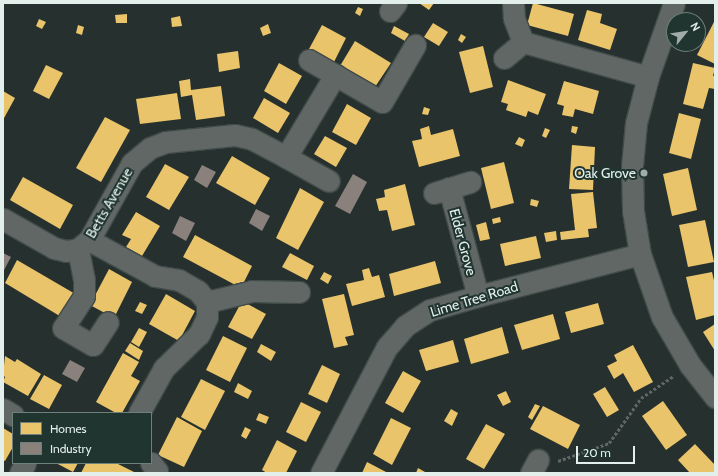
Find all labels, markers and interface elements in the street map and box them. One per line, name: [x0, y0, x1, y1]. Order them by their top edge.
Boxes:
north arrow: [666, 12, 706, 52]
text: N: [688, 20, 704, 33]
street label: Betts Avenue: [82, 165, 136, 241]
place label: Oak Grove: [574, 165, 636, 181]
marker: Oak Grove: [639, 168, 649, 178]
street label: Elder Grove: [446, 207, 480, 277]
street label: Lime Tree Road: [428, 278, 520, 320]
legend: [12, 412, 152, 464]
text: Homes: [50, 421, 87, 436]
scale bar: [578, 438, 637, 464]
text: Industry: [50, 441, 91, 456]
text: 20 m: [583, 445, 611, 460]

